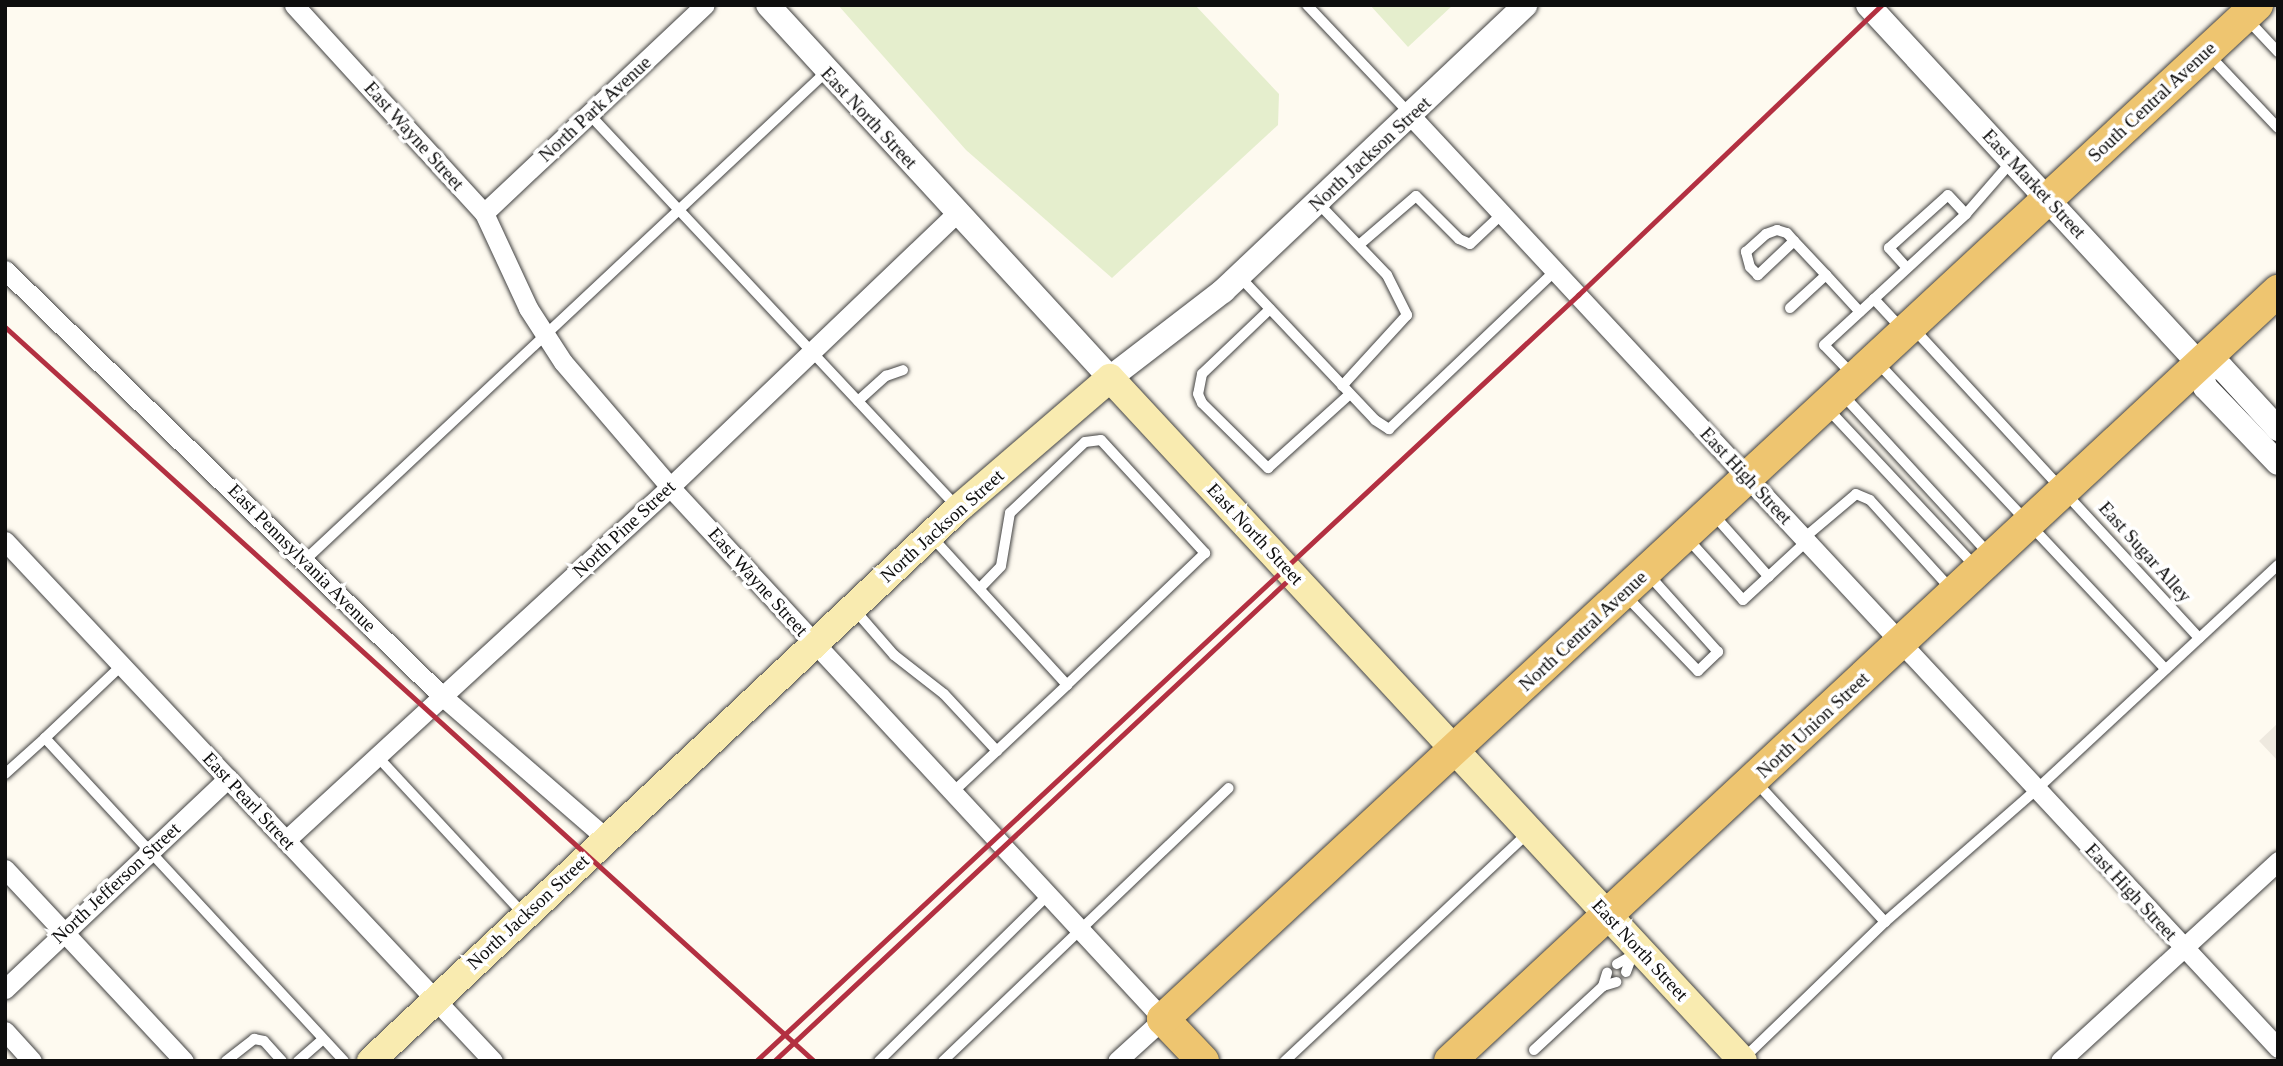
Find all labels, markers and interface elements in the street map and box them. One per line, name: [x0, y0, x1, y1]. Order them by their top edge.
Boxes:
street label: South Central Avenue: [2083, 37, 2221, 167]
street label: North Park Avenue: [534, 51, 656, 167]
street label: East North Street: [816, 62, 922, 174]
street label: East Wayne Street: [359, 77, 469, 195]
street label: North Jackson Street: [1304, 92, 1436, 216]
street label: East Market Street: [1977, 125, 2091, 243]
street label: East High Street: [1695, 423, 1797, 529]
street label: North Jackson Street: [876, 465, 1008, 587]
street label: North Pine Street: [568, 476, 680, 582]
street label: East North Street: [1202, 478, 1308, 590]
street label: East Pennsylvania Avenue: [223, 479, 381, 637]
street label: East Sugar Alley: [2093, 497, 2197, 607]
street label: East Wayne Street: [703, 523, 813, 641]
street label: North Central Avenue: [1514, 566, 1652, 696]
street label: North Union Street: [1752, 667, 1874, 783]
street label: East Pearl Street: [198, 747, 300, 855]
street label: North Jefferson Street: [47, 818, 185, 948]
street label: East High Street: [2080, 839, 2182, 945]
street label: North Jackson Street: [462, 850, 594, 974]
street label: East North Street: [1587, 894, 1693, 1006]

